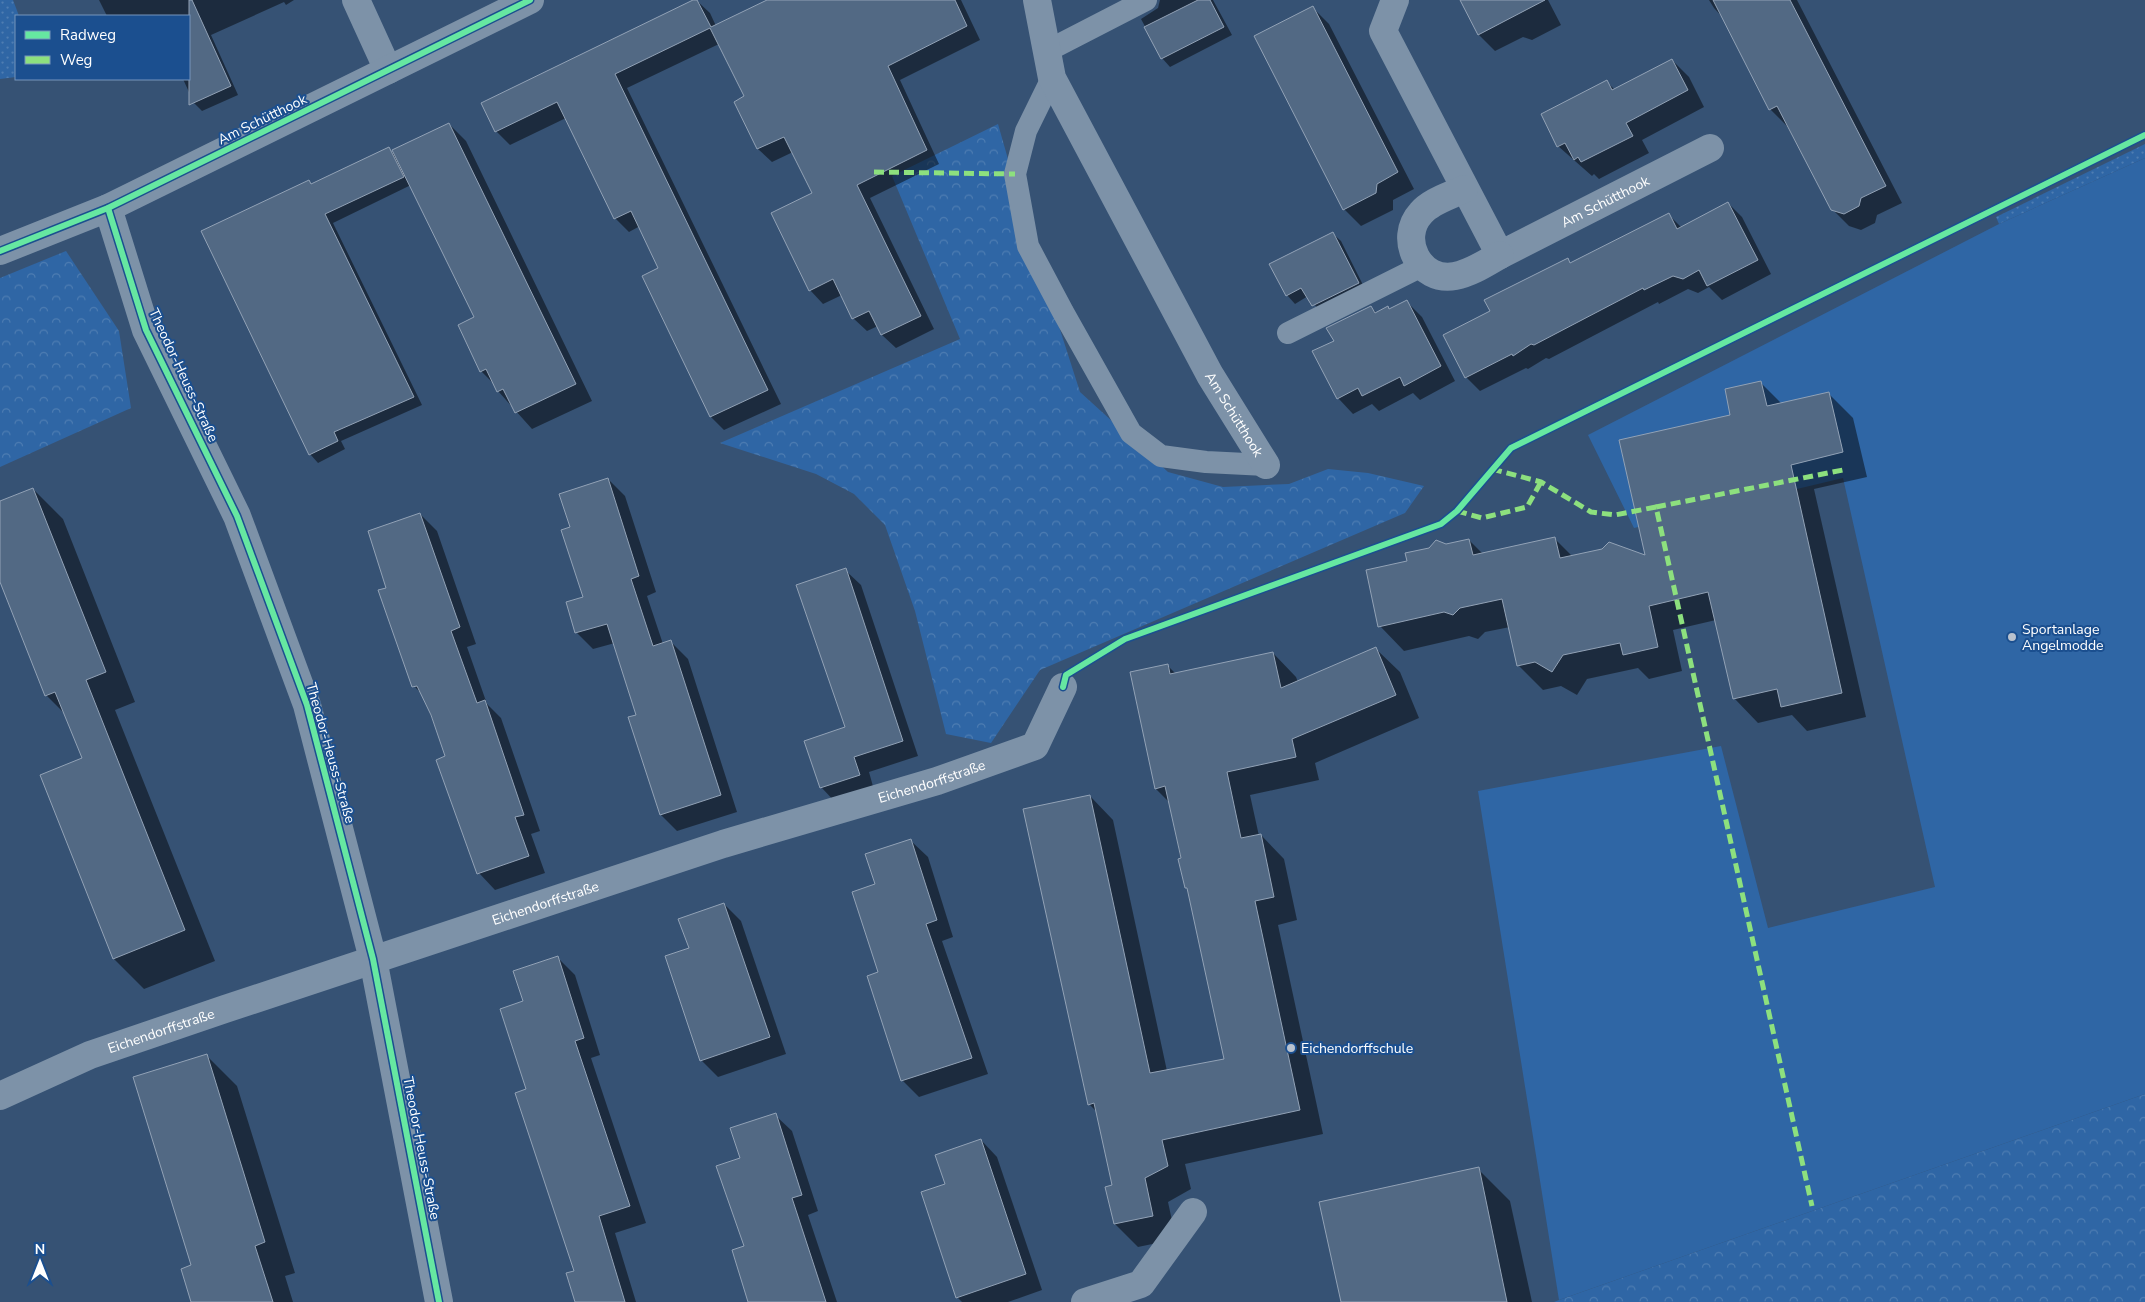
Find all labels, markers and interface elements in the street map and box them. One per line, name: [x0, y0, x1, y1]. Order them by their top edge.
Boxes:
legend: [15, 15, 190, 80]
text: Radweg: [60, 25, 116, 45]
text: Weg: [60, 50, 92, 70]
street label: Am Schütthook: [215, 89, 311, 149]
street label: Am Schütthook: [1558, 171, 1654, 232]
street label: Theodor-Heuss-Straße: [144, 305, 223, 445]
street label: Am Schütthook: [1200, 368, 1268, 461]
place label: Sportanlage Angelmodde: [2022, 620, 2104, 655]
marker: Sportanlage Angelmodde: [2006, 631, 2018, 643]
street label: Theodor-Heuss-Straße: [301, 681, 360, 826]
street label: Eichendorffstraße: [876, 755, 988, 808]
street label: Eichendorffstraße: [490, 877, 602, 930]
street label: Eichendorffstraße: [105, 1004, 217, 1058]
place label: Eichendorffschule: [1301, 1039, 1413, 1058]
marker: Eichendorffschule: [1285, 1042, 1297, 1054]
street label: Theodor-Heuss-Straße: [398, 1075, 445, 1221]
north arrow: [15, 1237, 65, 1287]
text: N: [35, 1240, 45, 1259]

